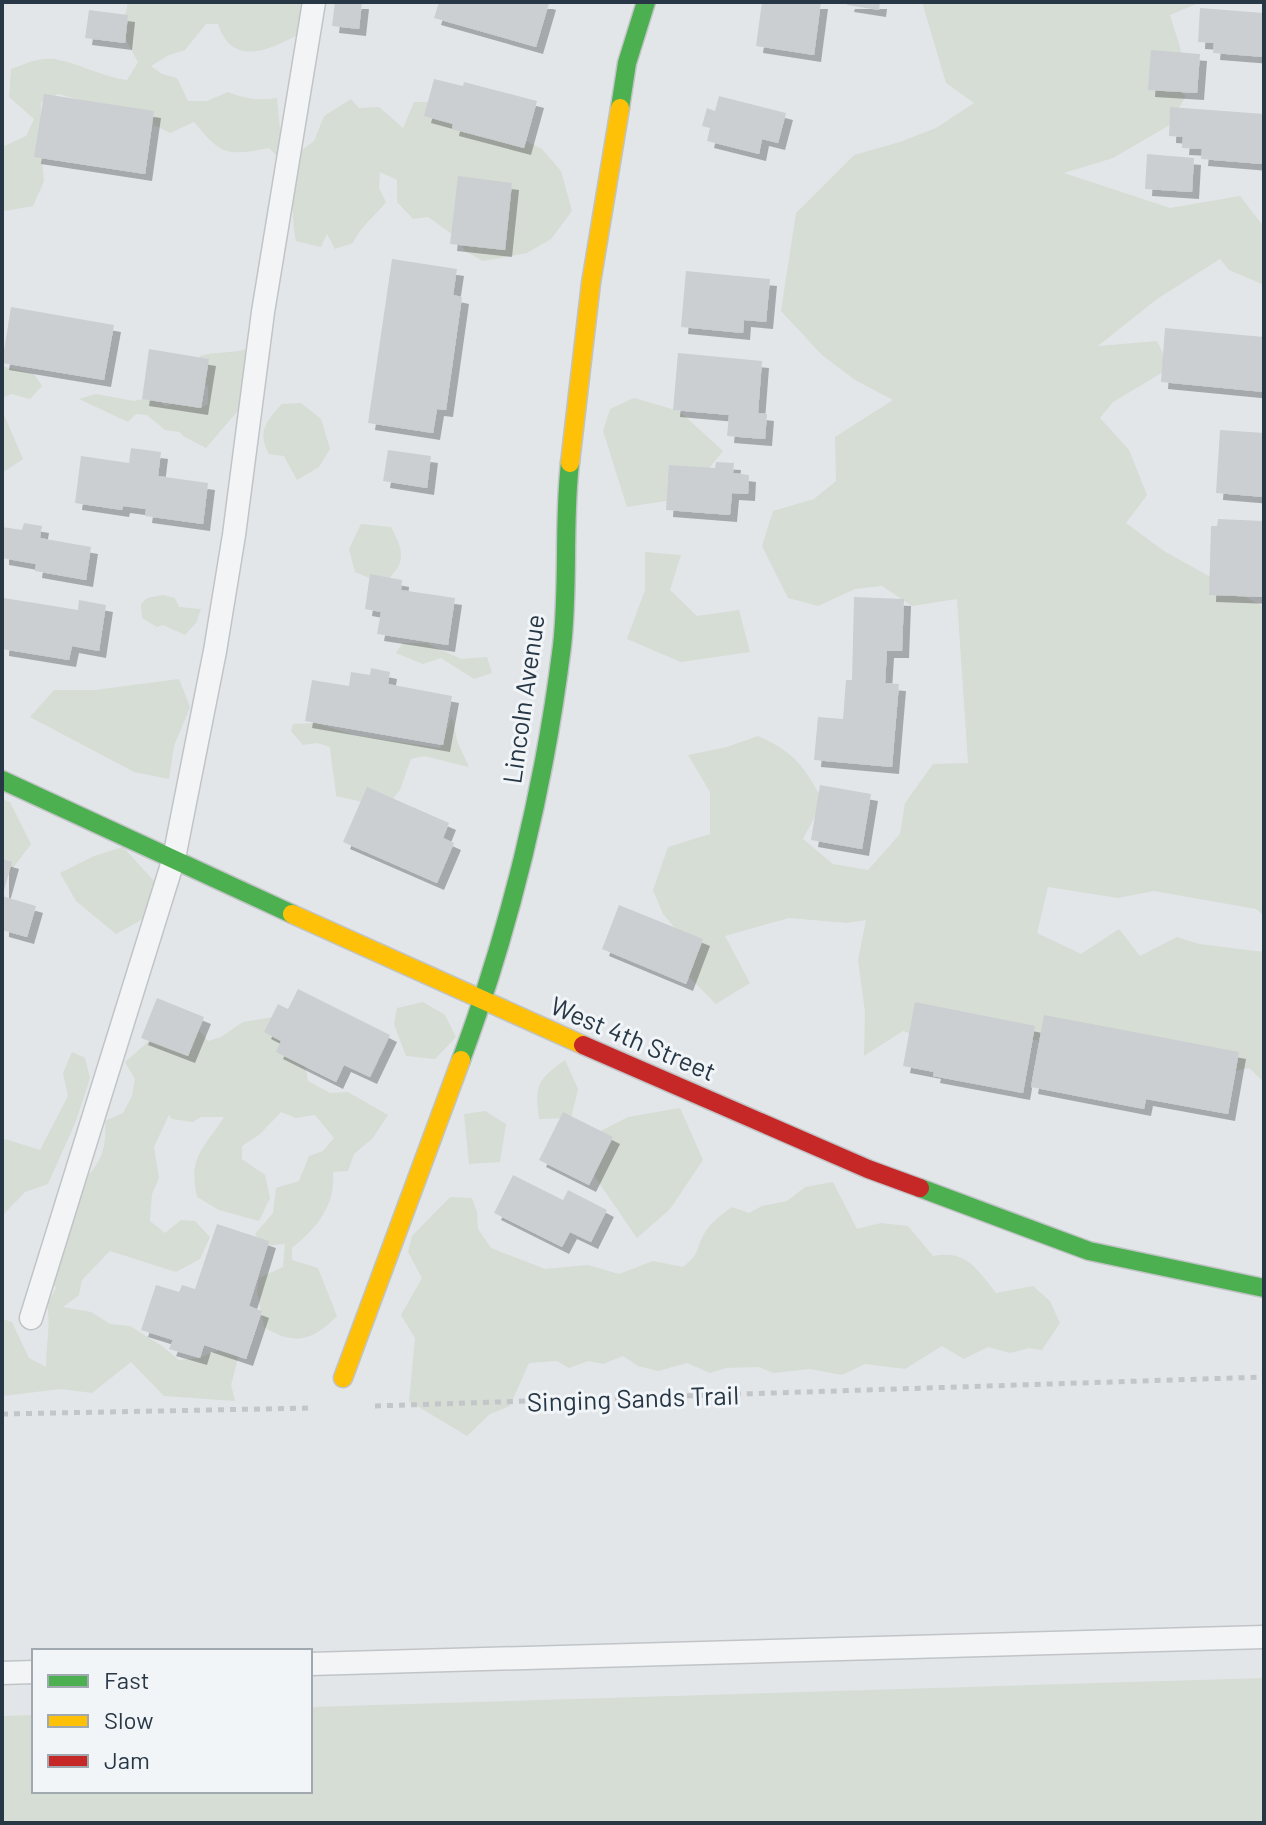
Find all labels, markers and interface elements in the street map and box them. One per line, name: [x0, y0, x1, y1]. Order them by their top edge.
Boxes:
street label: Lincoln Avenue: [495, 612, 550, 785]
street label: West 4th Street: [546, 989, 721, 1086]
street label: Singing Sands Trail: [526, 1378, 740, 1417]
legend: [32, 1649, 312, 1793]
text: Fast: [104, 1665, 149, 1694]
text: Slow: [104, 1705, 153, 1734]
text: Jam: [104, 1745, 150, 1774]

